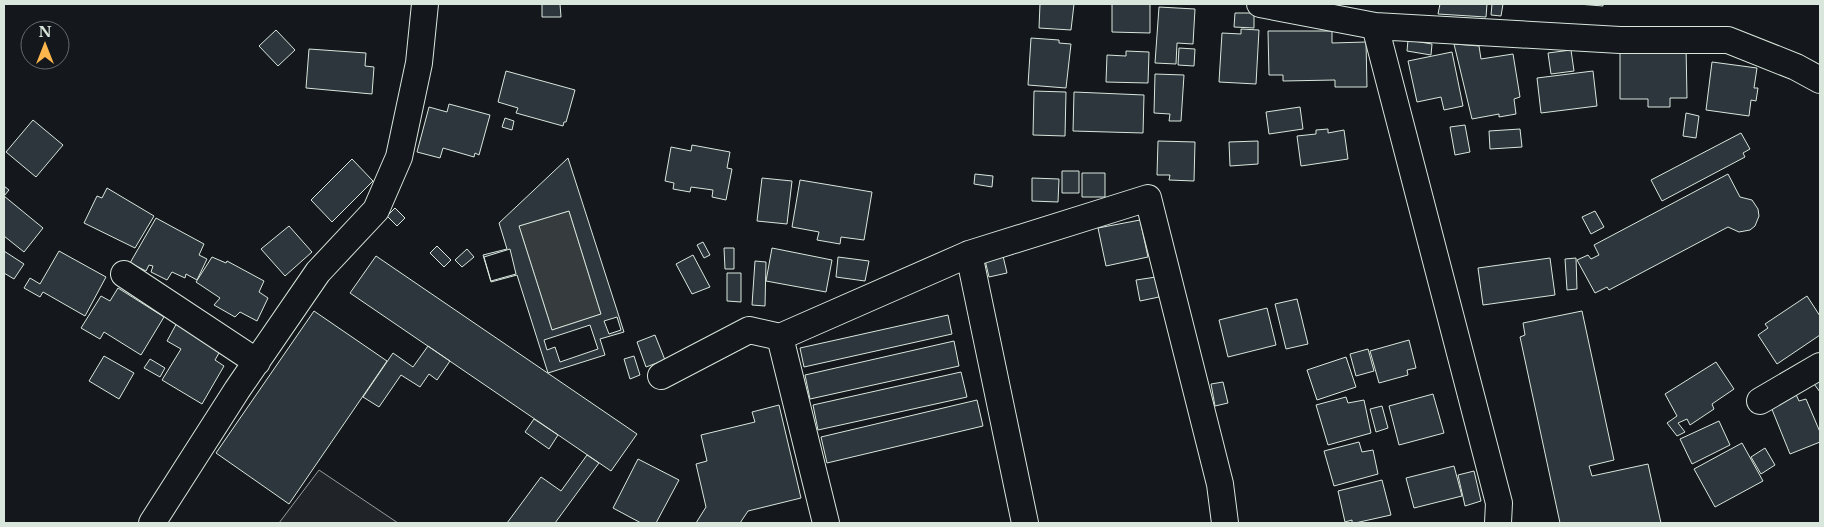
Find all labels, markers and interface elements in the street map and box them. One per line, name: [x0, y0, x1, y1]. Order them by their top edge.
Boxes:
north arrow: [20, 20, 70, 70]
text: N: [38, 23, 52, 41]

